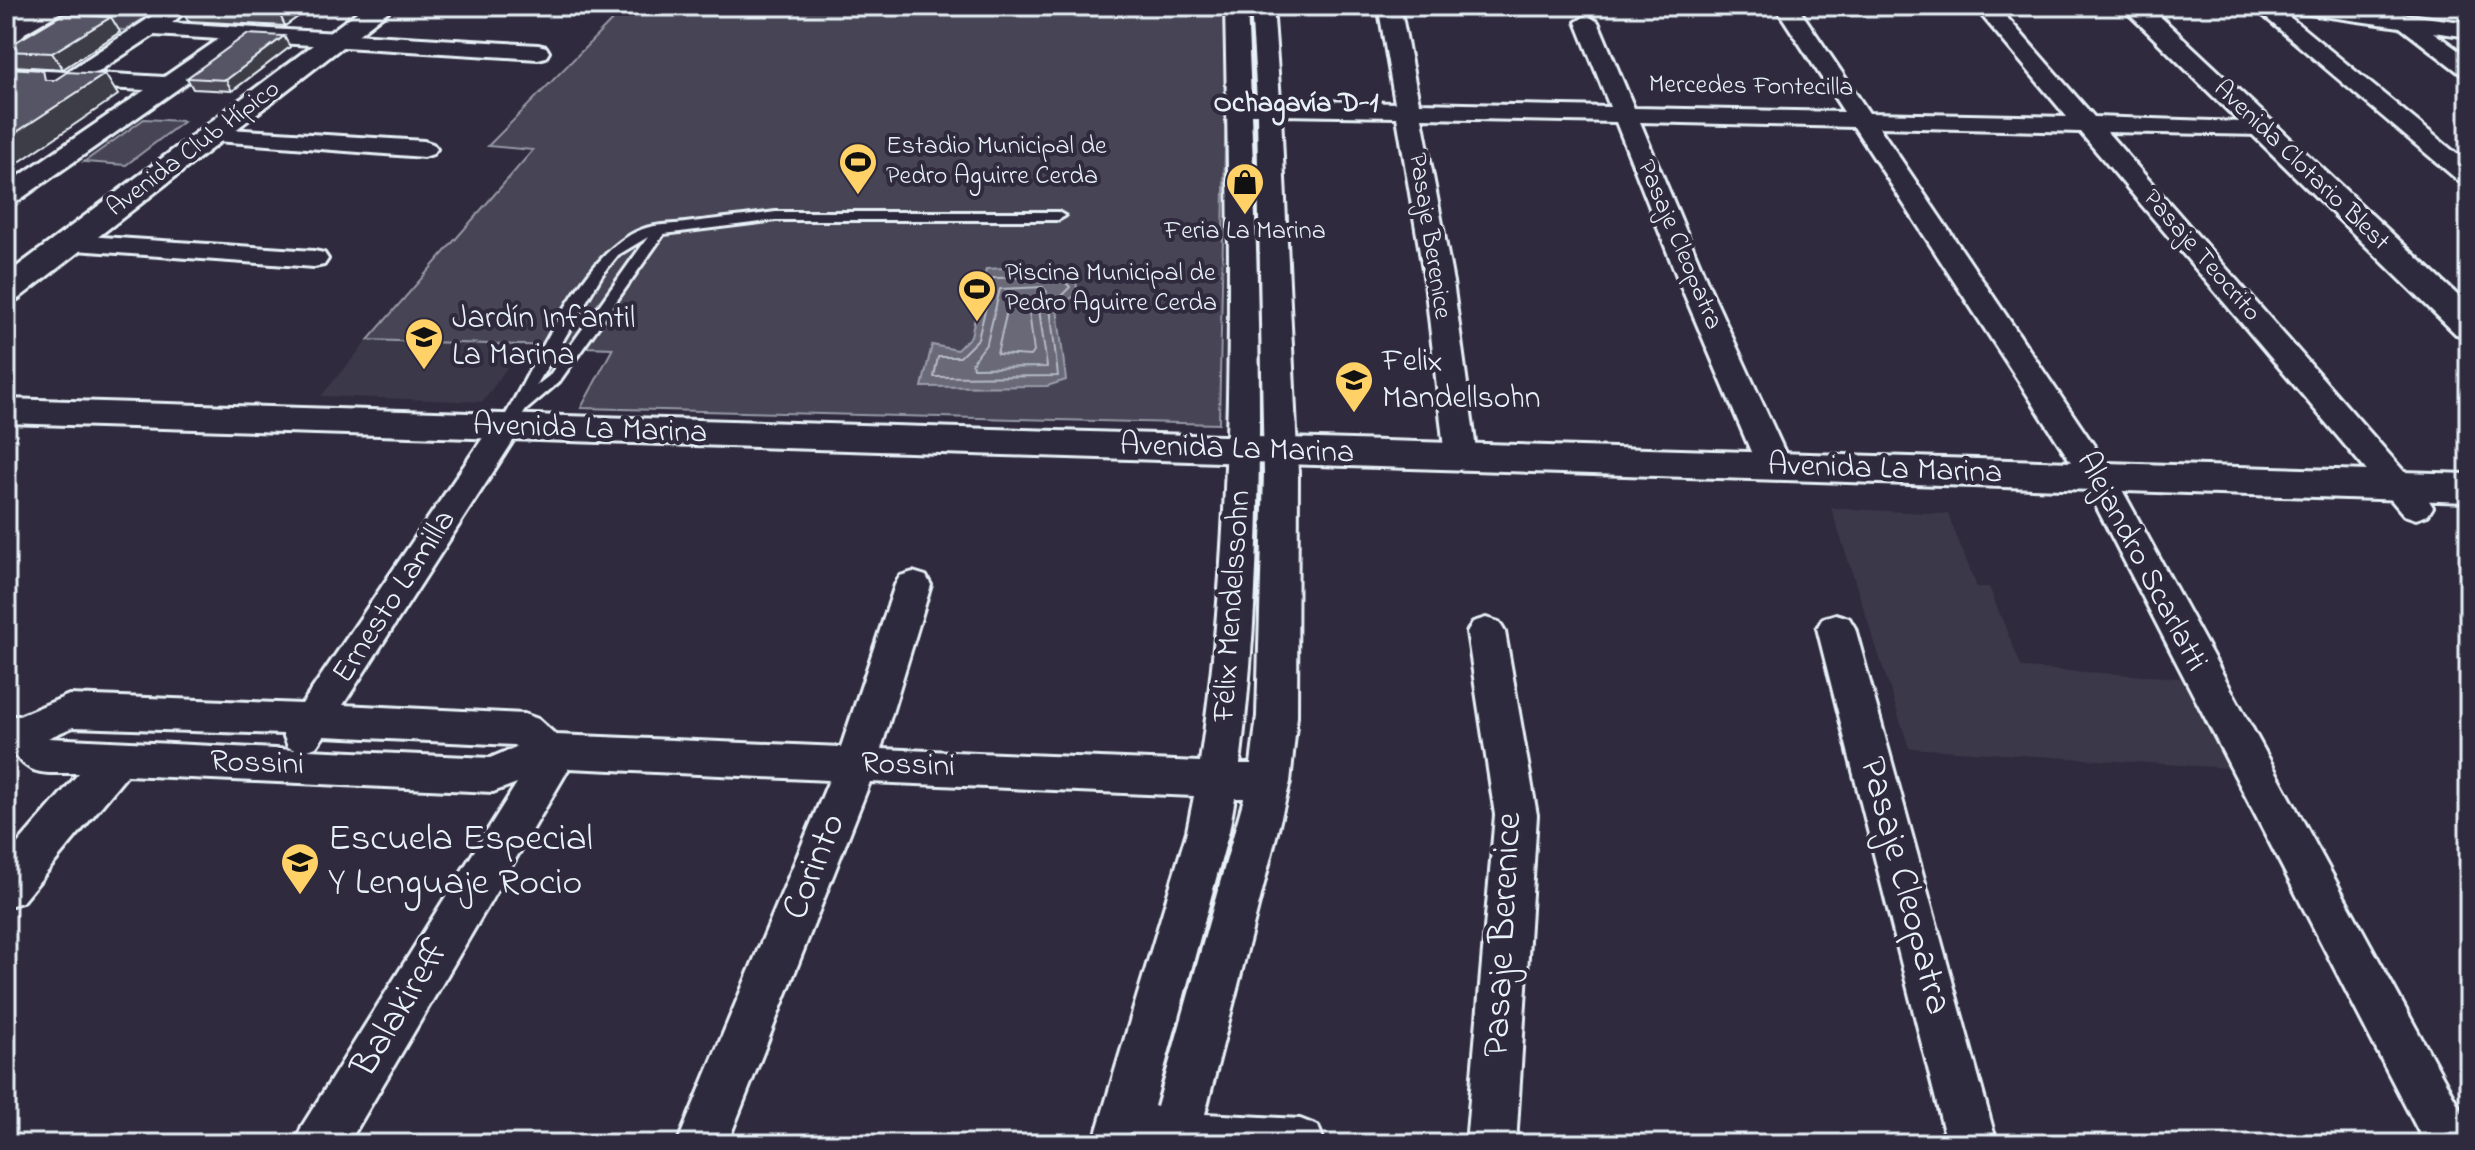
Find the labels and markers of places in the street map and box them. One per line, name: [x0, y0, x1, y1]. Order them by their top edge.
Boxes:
place label: Estadio Municipal de Pedro Aguirre Cerda: [886, 128, 1107, 196]
sports icon: Estadio Municipal de Pedro Aguirre Cerda: [837, 141, 879, 196]
shop icon: Feria La Marina: [1224, 161, 1266, 216]
place label: Feria La Marina: [1163, 213, 1326, 251]
place label: Piscina Municipal de Pedro Aguirre Cerda: [1005, 255, 1217, 323]
sports icon: Piscina Municipal de Pedro Aguirre Cerda: [956, 268, 998, 323]
place label: Jardín Infantil La Marina: [452, 296, 635, 380]
school or university icon: Jardín Infantil La Marina: [403, 316, 445, 371]
place label: Felix Mandellsohn: [1381, 339, 1541, 423]
school or university icon: Felix Mandellsohn: [1333, 359, 1375, 414]
place label: Escuela Especial Y Lenguaje Rocio: [328, 812, 593, 912]
school or university icon: Escuela Especial Y Lenguaje Rocio: [279, 841, 321, 896]

